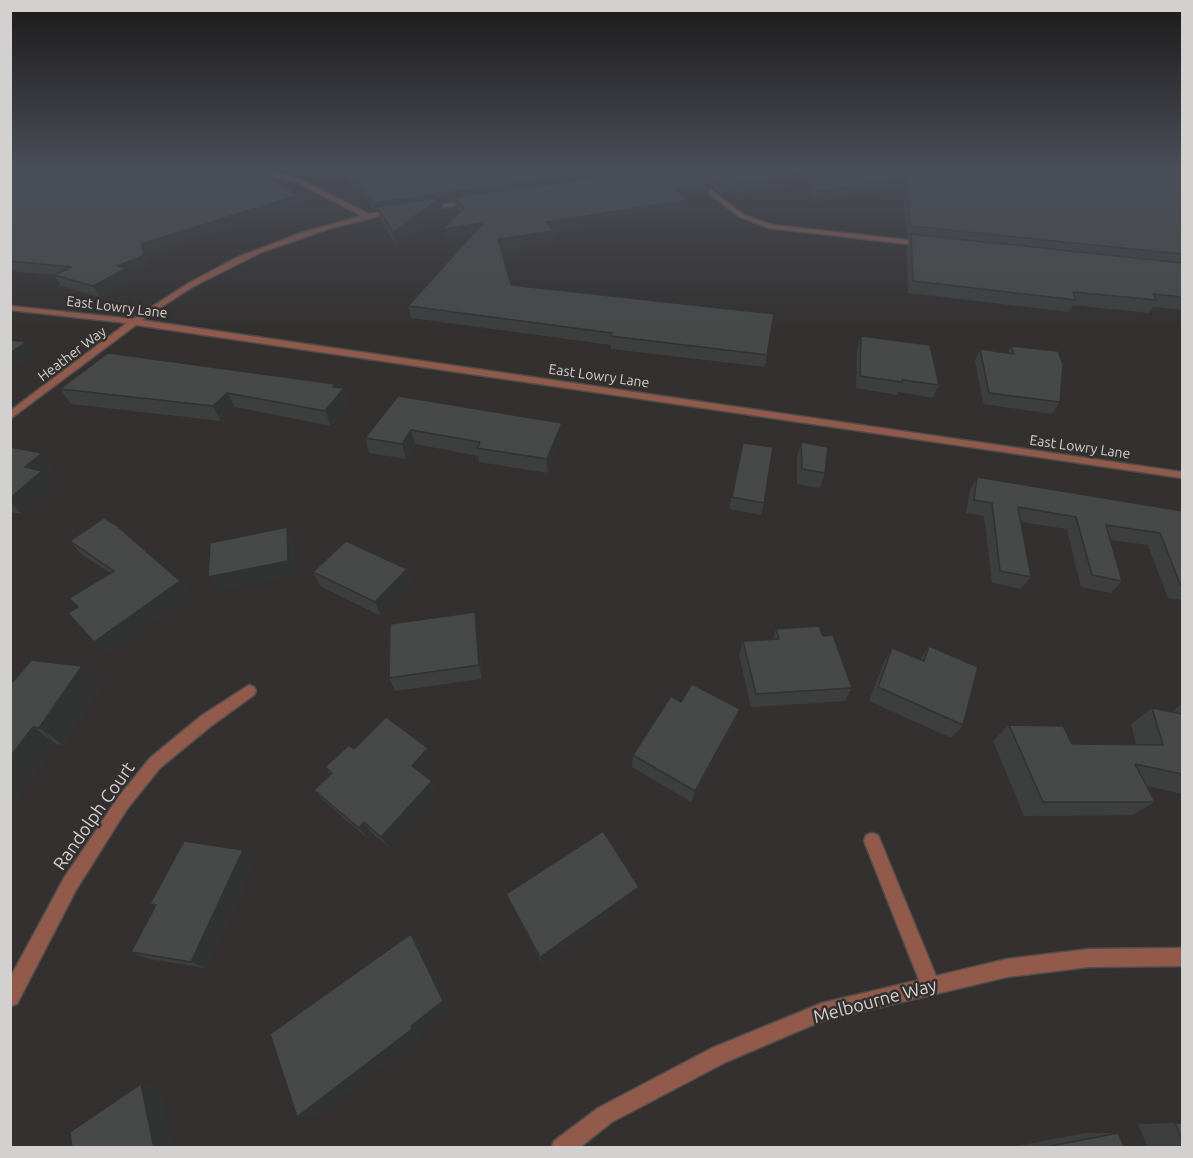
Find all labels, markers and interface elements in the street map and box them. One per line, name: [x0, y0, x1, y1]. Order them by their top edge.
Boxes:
street label: East Lowry Lane: [66, 292, 168, 322]
street label: Heather Way: [35, 323, 109, 385]
street label: East Lowry Lane: [548, 361, 650, 391]
street label: East Lowry Lane: [1029, 432, 1131, 462]
street label: Randolph Court: [49, 758, 139, 874]
street label: Melbourne Way: [811, 974, 939, 1028]

